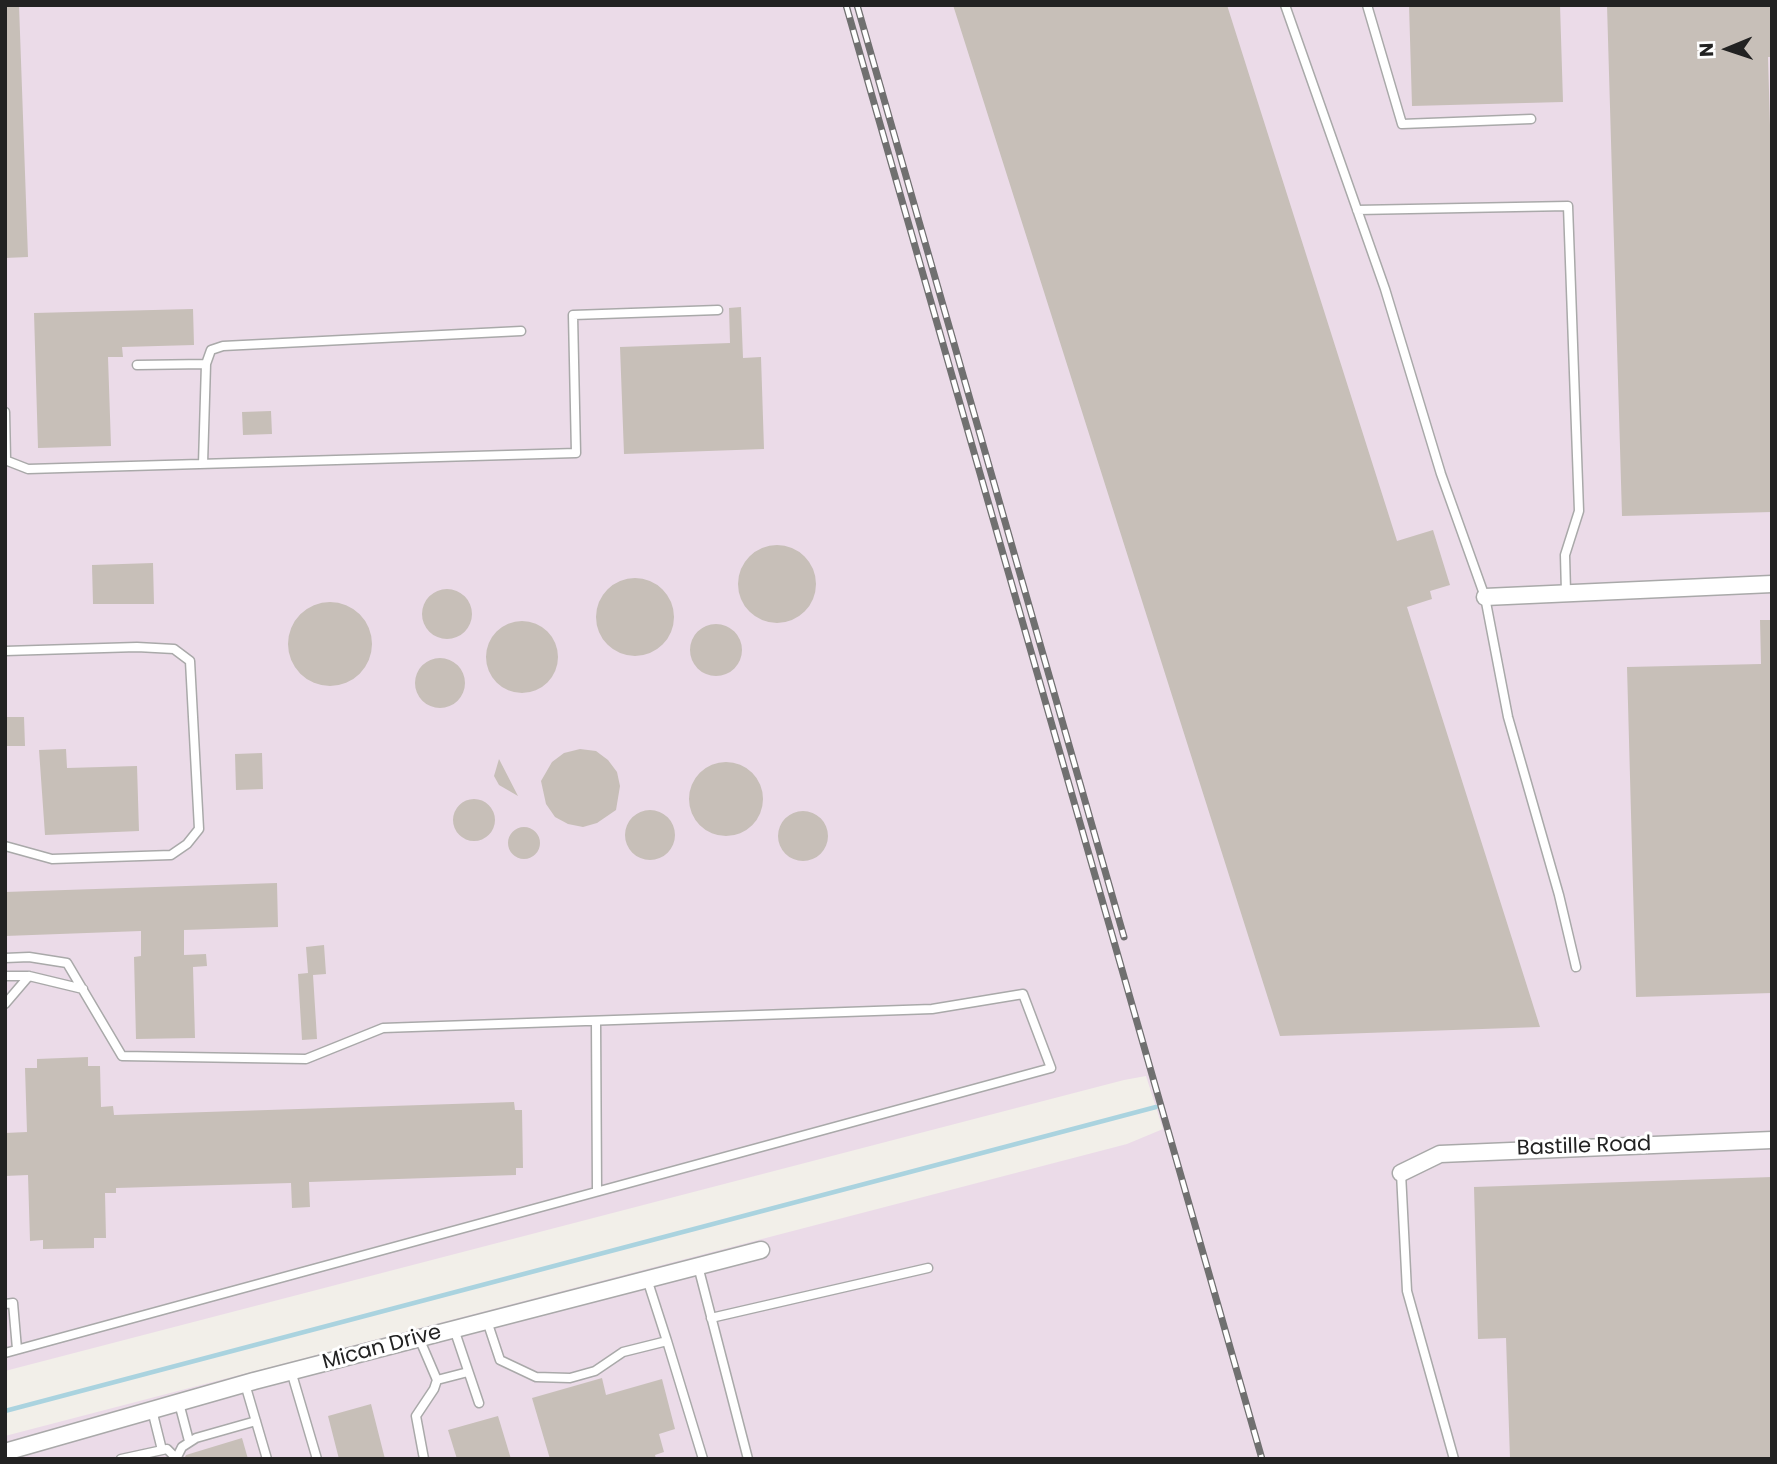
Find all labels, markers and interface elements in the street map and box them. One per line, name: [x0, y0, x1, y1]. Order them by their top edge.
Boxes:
north arrow: [1693, 14, 1763, 84]
text: N: [1693, 42, 1720, 57]
street label: Bastille Road: [1516, 1132, 1652, 1162]
street label: Mican Drive: [320, 1320, 444, 1376]

